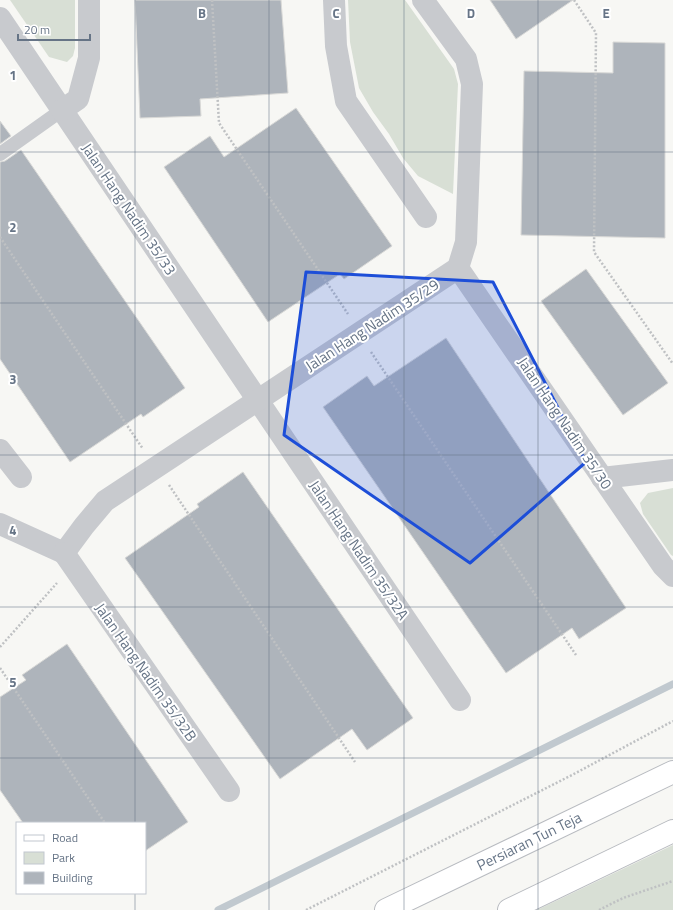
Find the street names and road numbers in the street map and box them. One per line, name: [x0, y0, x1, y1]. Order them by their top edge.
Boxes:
street label: Jalan Hang Nadim 35/33: [76, 138, 182, 280]
street label: Jalan Hang Nadim 35/29: [301, 273, 443, 377]
street label: Jalan Hang Nadim 35/30: [512, 352, 618, 494]
street label: Jalan Hang Nadim 35/32A: [304, 475, 415, 625]
street label: Jalan Hang Nadim 35/32B: [89, 598, 203, 746]
street label: Persiaran Tun Teja: [473, 805, 586, 876]

